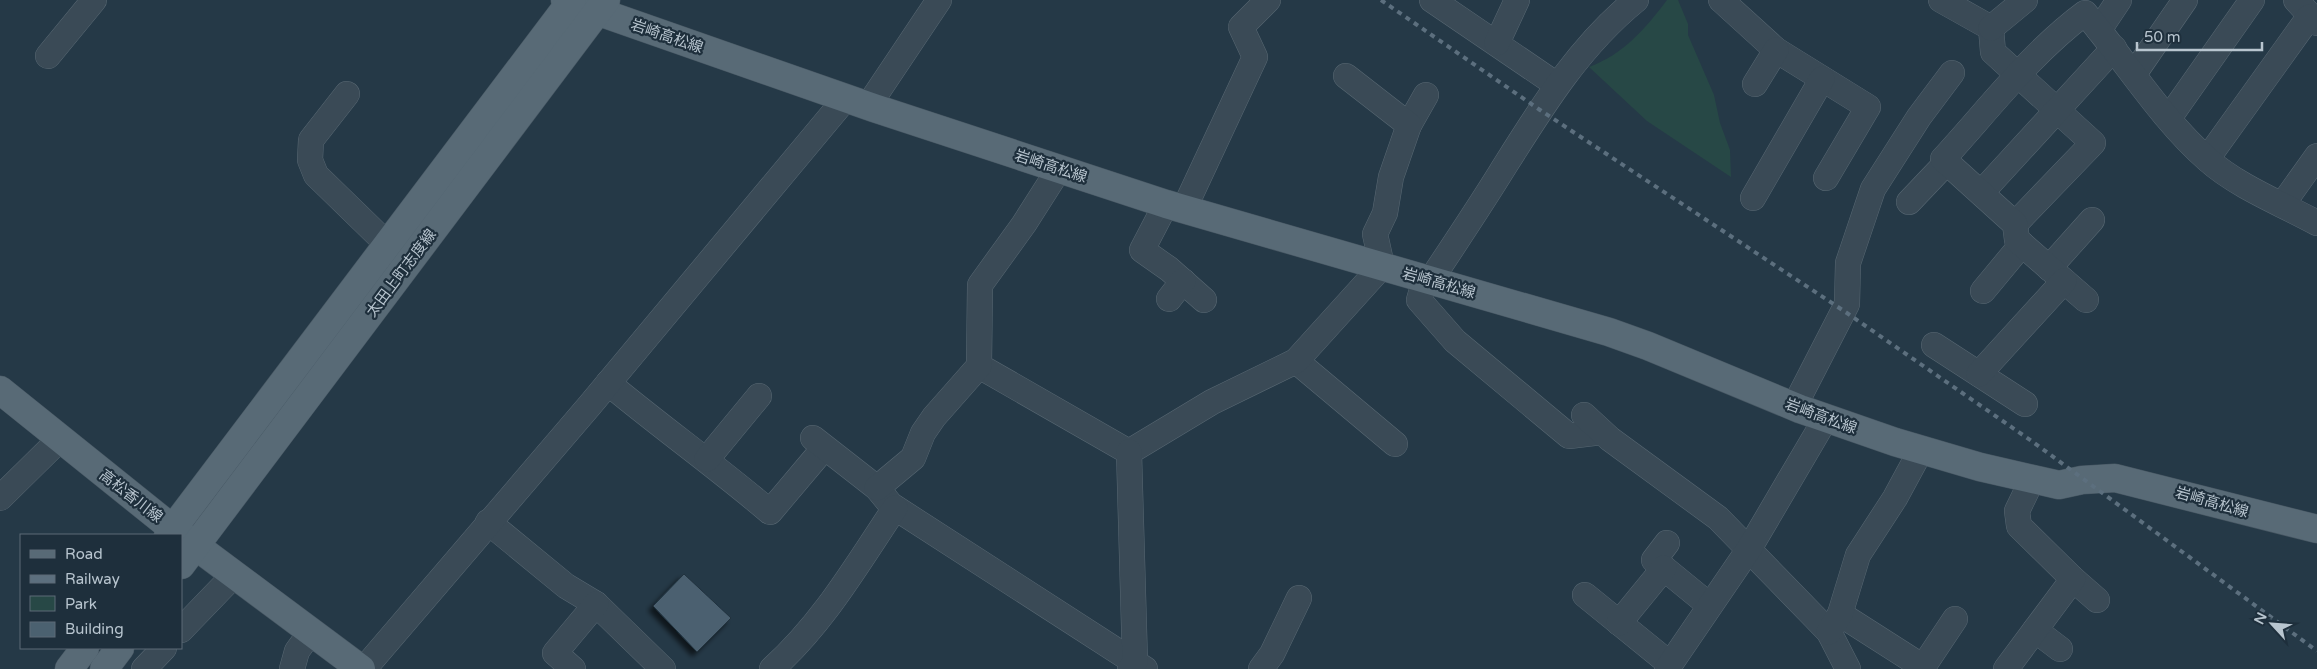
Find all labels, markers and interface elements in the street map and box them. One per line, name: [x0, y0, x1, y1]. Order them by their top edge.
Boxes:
street label: 岩崎高松線: [629, 15, 705, 57]
scale bar: [2137, 20, 2262, 52]
text: 50 m: [2144, 28, 2181, 46]
street label: 岩崎高松線: [1013, 146, 1089, 186]
street label: 太田上町志度線: [362, 226, 440, 320]
street label: 岩崎高松線: [1400, 264, 1478, 302]
street label: 岩崎高松線: [1783, 395, 1859, 437]
street label: 高松香川線: [96, 466, 166, 526]
street label: 岩崎高松線: [2173, 483, 2251, 521]
legend: [20, 534, 182, 649]
text: Road: [65, 545, 103, 563]
text: Railway: [65, 570, 120, 588]
text: Park: [65, 595, 97, 613]
north arrow: [2247, 599, 2297, 649]
text: N: [2251, 610, 2271, 627]
text: Building: [65, 620, 124, 638]

